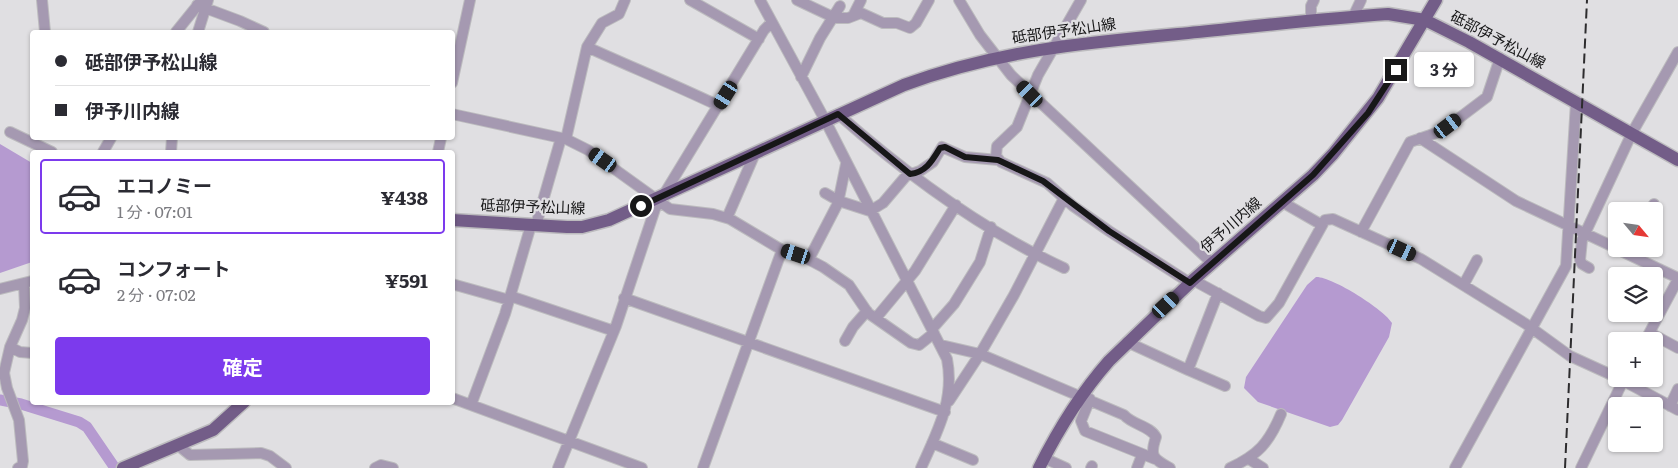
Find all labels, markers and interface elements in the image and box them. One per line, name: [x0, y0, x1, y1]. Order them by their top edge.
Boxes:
street label: 砥部伊予松山線: [1447, 4, 1550, 73]
street label: 砥部伊予松山線: [1010, 11, 1117, 48]
text: 砥部伊予松山線: [85, 47, 218, 75]
callout: 3 分: [1414, 52, 1474, 88]
text: 3 分: [1430, 57, 1458, 81]
route end: [1385, 59, 1407, 81]
car: [711, 78, 740, 112]
car: [1014, 78, 1045, 110]
text: 伊予川内線: [85, 96, 180, 124]
car: [1431, 111, 1464, 141]
car: [586, 145, 619, 175]
text: エコノミー: [117, 171, 212, 199]
icon: car: [57, 174, 102, 219]
text: ¥438: [381, 183, 428, 211]
street label: 伊予川内線: [1194, 191, 1266, 257]
street label: 砥部伊予松山線: [480, 192, 586, 219]
route start: [630, 195, 652, 217]
text: 1 分 · 07:01: [117, 199, 193, 223]
north arrow: [1608, 202, 1662, 258]
map controls: [1608, 202, 1663, 452]
car: [1385, 237, 1418, 263]
car: [779, 242, 812, 266]
text: コンフォート: [117, 254, 230, 282]
icon: car: [57, 257, 102, 302]
text: ¥591: [385, 266, 428, 294]
button: layers: [1608, 267, 1663, 322]
text: 2 分 · 07:02: [117, 282, 196, 306]
car: [1149, 289, 1182, 321]
button: +: [1608, 332, 1663, 387]
button: 確定: [55, 337, 430, 395]
button: −: [1608, 397, 1663, 452]

